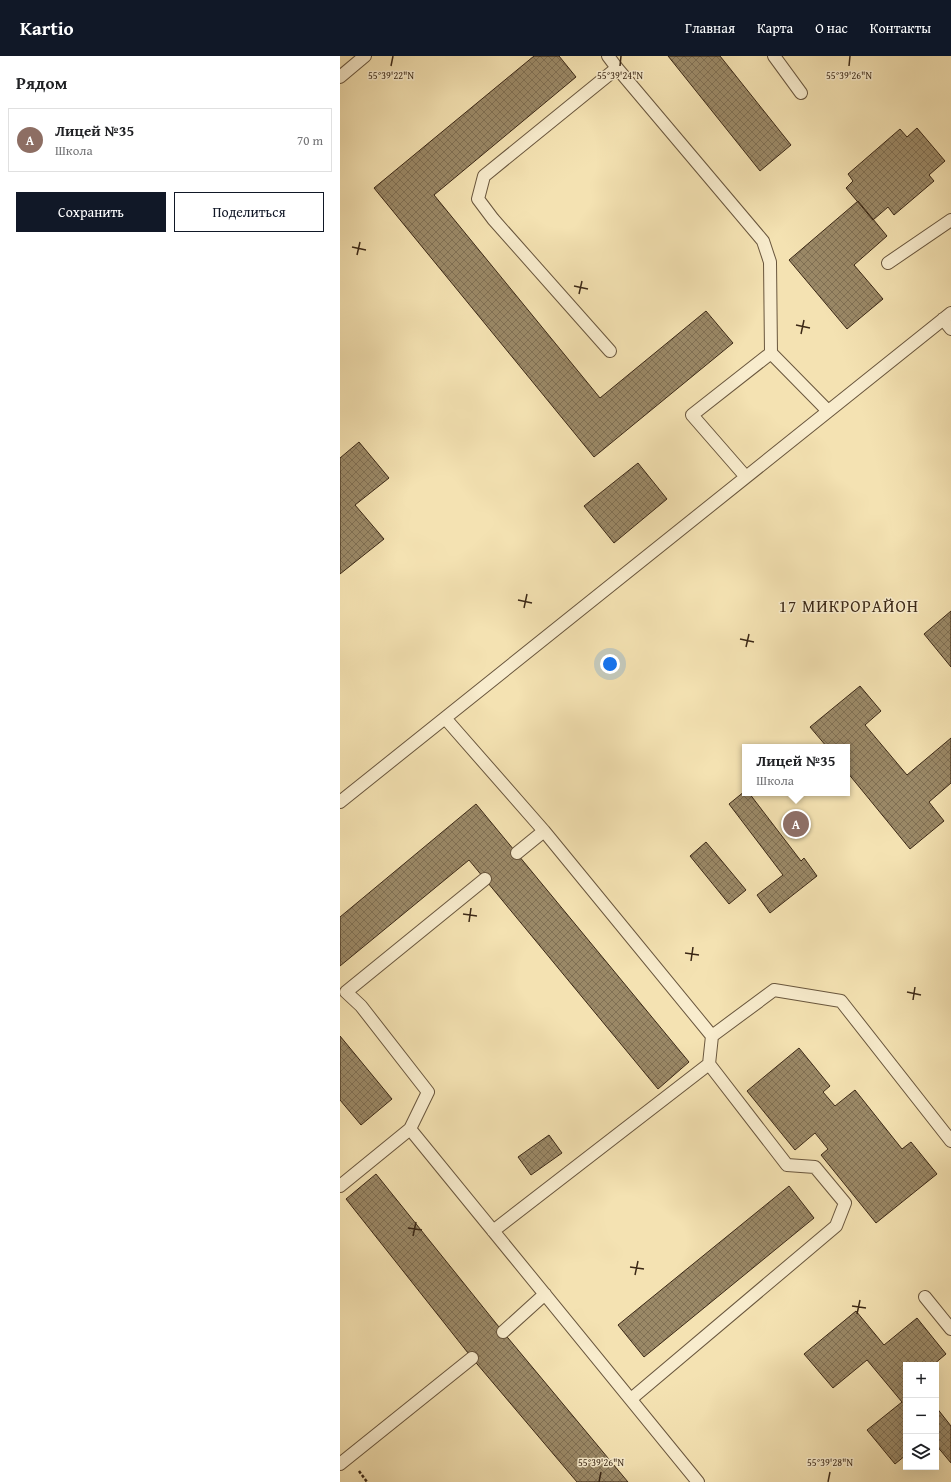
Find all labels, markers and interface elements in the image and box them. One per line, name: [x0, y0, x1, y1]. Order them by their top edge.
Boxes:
text: Kartio: [20, 14, 74, 42]
text: Главная: [685, 18, 735, 38]
text: Карта: [757, 18, 793, 38]
text: О нас: [815, 18, 848, 38]
text: Контакты: [870, 18, 931, 38]
text: 55°39'22"N: [368, 68, 414, 83]
text: 55°39'24"N: [597, 68, 643, 83]
text: 55°39'26"N: [826, 68, 872, 83]
text: Рядом: [16, 70, 67, 95]
text: Лицей №35: [55, 120, 134, 141]
text: A: [26, 131, 34, 150]
text: 70 m: [297, 131, 323, 150]
text: Школа: [55, 141, 93, 160]
button: Сохранить: [16, 192, 166, 232]
button: Поделиться: [174, 192, 324, 232]
district label: 17 МИКРОРАЙОН: [779, 593, 919, 618]
your location: [600, 654, 620, 674]
popup: [742, 744, 850, 796]
text: Лицей №35: [756, 750, 836, 771]
text: Школа: [756, 771, 794, 790]
pin: A: [783, 809, 809, 839]
map controls: [903, 1362, 939, 1470]
button: +: [903, 1362, 939, 1398]
button: −: [903, 1398, 939, 1434]
button: layers: [903, 1434, 939, 1470]
text: 55°39'26"N: [578, 1455, 624, 1470]
text: 55°39'28"N: [807, 1455, 853, 1470]

